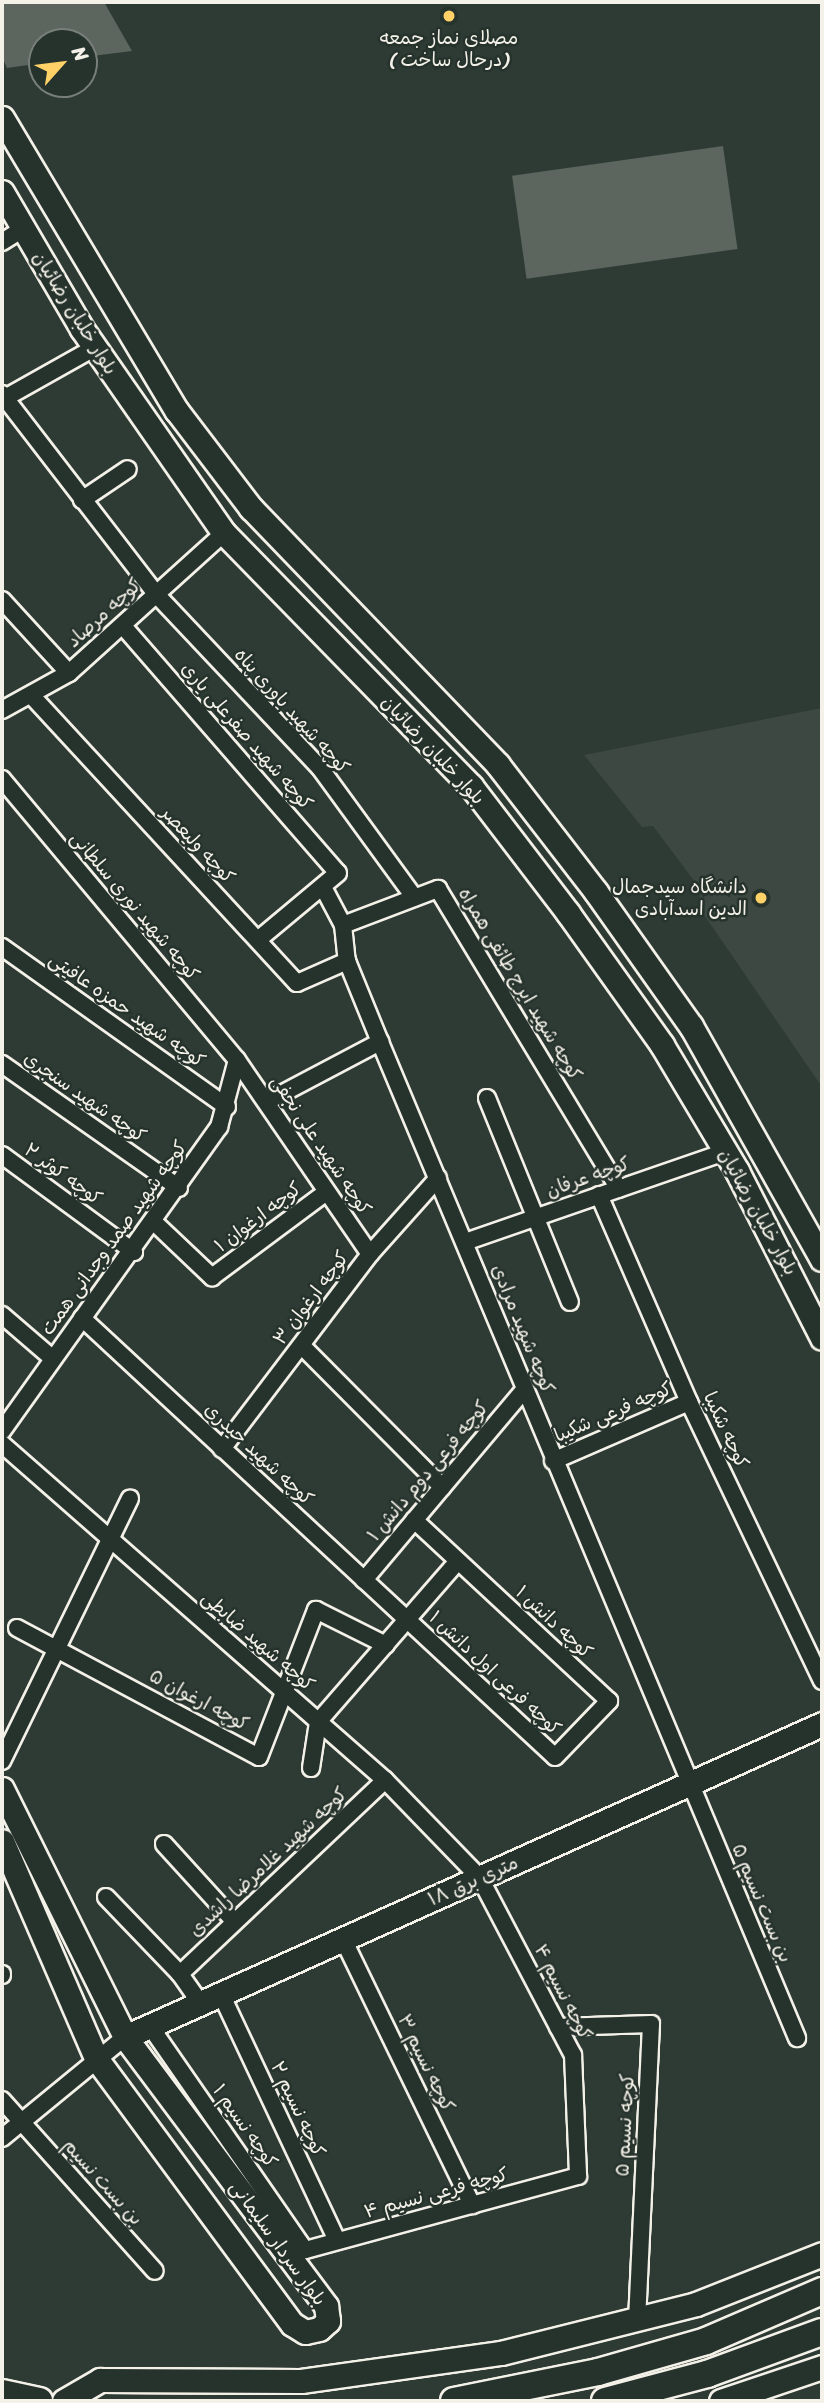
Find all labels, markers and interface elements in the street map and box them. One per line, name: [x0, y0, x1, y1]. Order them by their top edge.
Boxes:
marker: مصلای نماز جمعه ( درحال ساخت): [441, 8, 457, 24]
place label: مصلای نماز جمعه ( درحال ساخت): [380, 27, 518, 71]
north arrow: [28, 28, 98, 98]
text: N: [63, 40, 98, 67]
street label: بلوار خلبان رضائیان: [28, 247, 122, 379]
street label: کوچه مرصاد: [62, 574, 146, 652]
street label: کوچه شهید یاوری پناه: [229, 643, 355, 779]
street label: کوچه شهید صفرعلی یاری: [177, 657, 317, 815]
street label: بلوار خلبان رضائیان: [376, 691, 490, 809]
street label: کوچه ولیعصر: [157, 802, 239, 888]
street label: کوچه شهید نوری سلطانی: [66, 827, 204, 985]
place label: دانشگاه سیدجمال الدین اسدآبادی: [612, 876, 747, 920]
street label: کوچه شهید ایرج طائفی همراه: [453, 883, 587, 1085]
marker: دانشگاه سیدجمال الدین اسدآبادی: [753, 890, 769, 906]
street label: کوچه شهید حمزه عافیتی: [45, 948, 209, 1072]
street label: کوچه شهید سنجری: [19, 1046, 151, 1148]
street label: کوچه شهید علی نجفی: [266, 1071, 376, 1219]
street label: کوچه شهید صمد وجدانی همت: [36, 1136, 192, 1340]
street label: کوچه کوثر ۲: [20, 1138, 106, 1210]
street label: بلوار خلبان رضائیان: [714, 1145, 802, 1279]
street label: کوچه عرفان: [543, 1152, 633, 1202]
street label: کوچه ارغوان ۱: [210, 1177, 306, 1257]
street label: کوچه ارغوان ۳: [268, 1247, 354, 1349]
street label: کوچه شهید مرادی: [487, 1261, 559, 1397]
street label: کوچه فرعی شکیبا: [551, 1377, 675, 1447]
street label: کوچه شکیبا: [698, 1388, 754, 1472]
street label: کوچه فرعی دوم دانش ۱: [362, 1396, 494, 1546]
street label: کوچه شهید حیدری: [200, 1398, 318, 1510]
street label: کوچه دانش ۱: [511, 1581, 597, 1663]
street label: کوچه شهید ضابطی: [197, 1586, 319, 1696]
street label: کوچه فرعی اول دانش ۱: [424, 1606, 566, 1740]
street label: کوچه ارغوان ۵: [145, 1664, 253, 1736]
street label: کوچه شهید غلامرضا راشدی: [184, 1783, 352, 1941]
street label: بن بست نسیم ۵: [727, 1840, 797, 1966]
street label: ۱۸ متری برق: [424, 1851, 522, 1911]
street label: کوچه نسیم ۴: [529, 1940, 597, 2044]
street label: کوچه نسیم ۳: [393, 2011, 459, 2115]
street label: کوچه نسیم ۲: [266, 2058, 330, 2160]
street label: کوچه نسیم ۵: [611, 2073, 639, 2177]
street label: کوچه نسیم ۱: [208, 2080, 282, 2172]
street label: بن بست نسیم: [58, 2134, 148, 2230]
street label: کوچه فرعی نسیم ۴: [361, 2163, 511, 2223]
street label: بلوار سردار سلیمانی: [225, 2176, 331, 2310]

